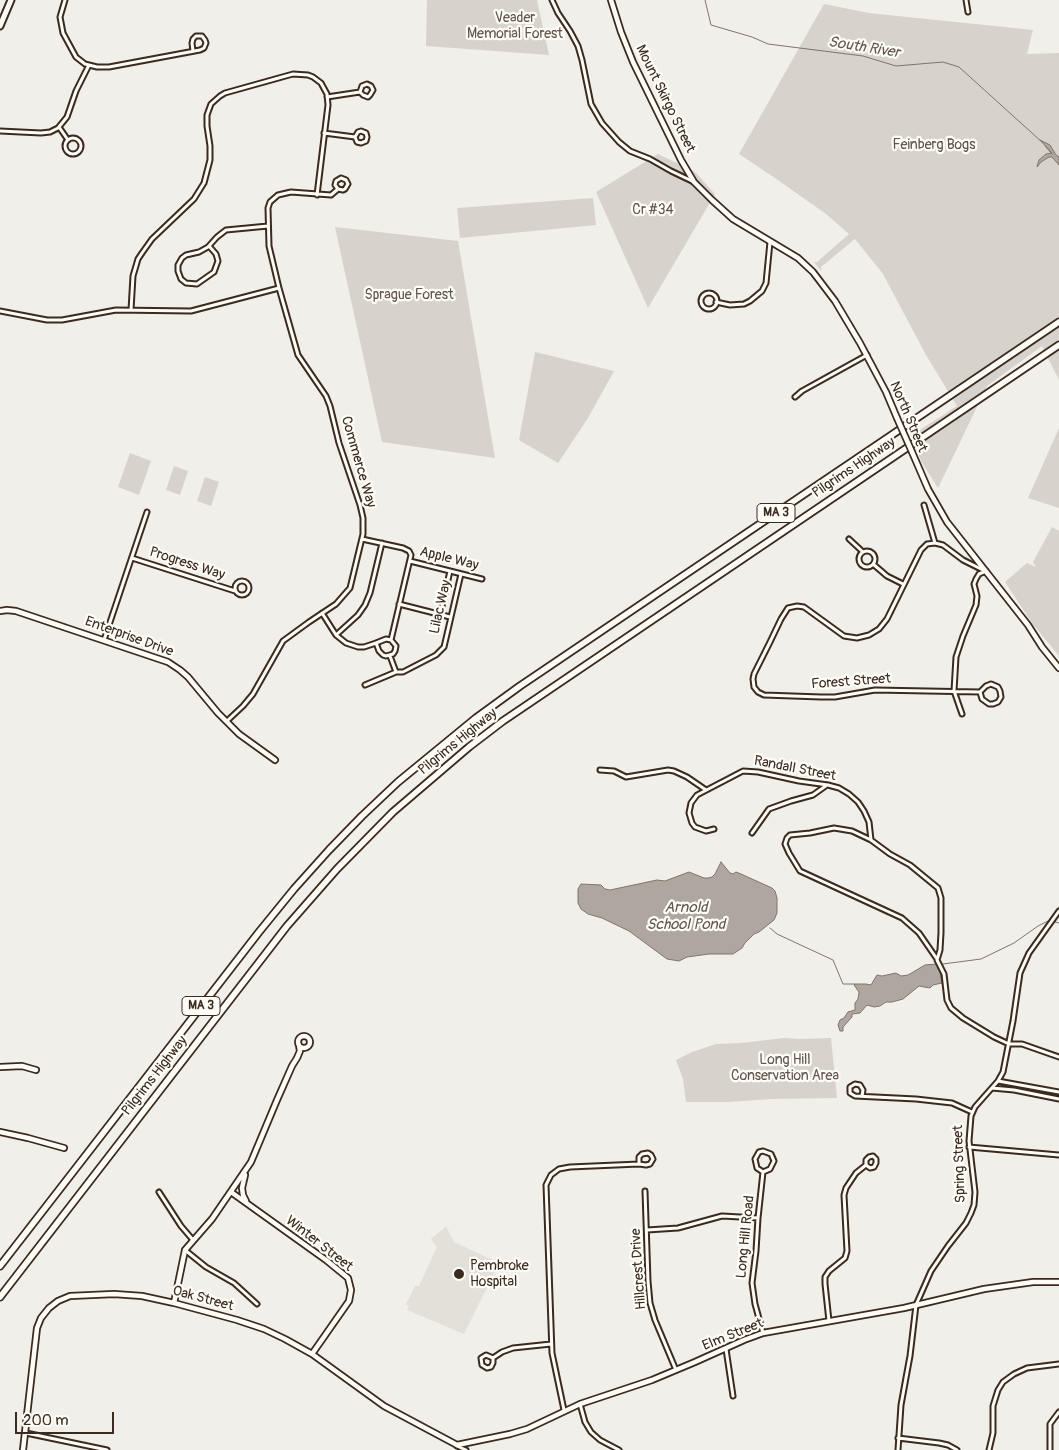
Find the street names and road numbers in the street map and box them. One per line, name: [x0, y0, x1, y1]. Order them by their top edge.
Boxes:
street label: Mount Skirgo Street: [632, 42, 698, 156]
street label: North Street: [886, 379, 930, 455]
street label: Commerce Way: [337, 415, 379, 509]
street label: Pilgrims Highway: [809, 434, 899, 502]
road number: MA 3: [757, 503, 795, 522]
street label: Progress Way: [147, 544, 227, 584]
street label: Apple Way: [418, 544, 480, 574]
street label: Lilac Way: [427, 578, 455, 636]
street label: Enterprise Drive: [83, 613, 175, 661]
street label: Forest Street: [811, 671, 891, 693]
street label: Pilgrims Highway: [415, 705, 501, 779]
street label: Randall Street: [753, 753, 837, 785]
road number: MA 3: [182, 996, 220, 1016]
street label: Pilgrims Highway: [119, 1033, 191, 1119]
street label: Spring Street: [950, 1125, 970, 1203]
street label: Long Hill Road: [733, 1195, 759, 1279]
street label: Winter Street: [282, 1213, 356, 1275]
street label: Hillcrest Drive: [628, 1228, 650, 1310]
street label: Oak Street: [171, 1283, 235, 1315]
street label: Elm Street: [700, 1315, 766, 1355]

